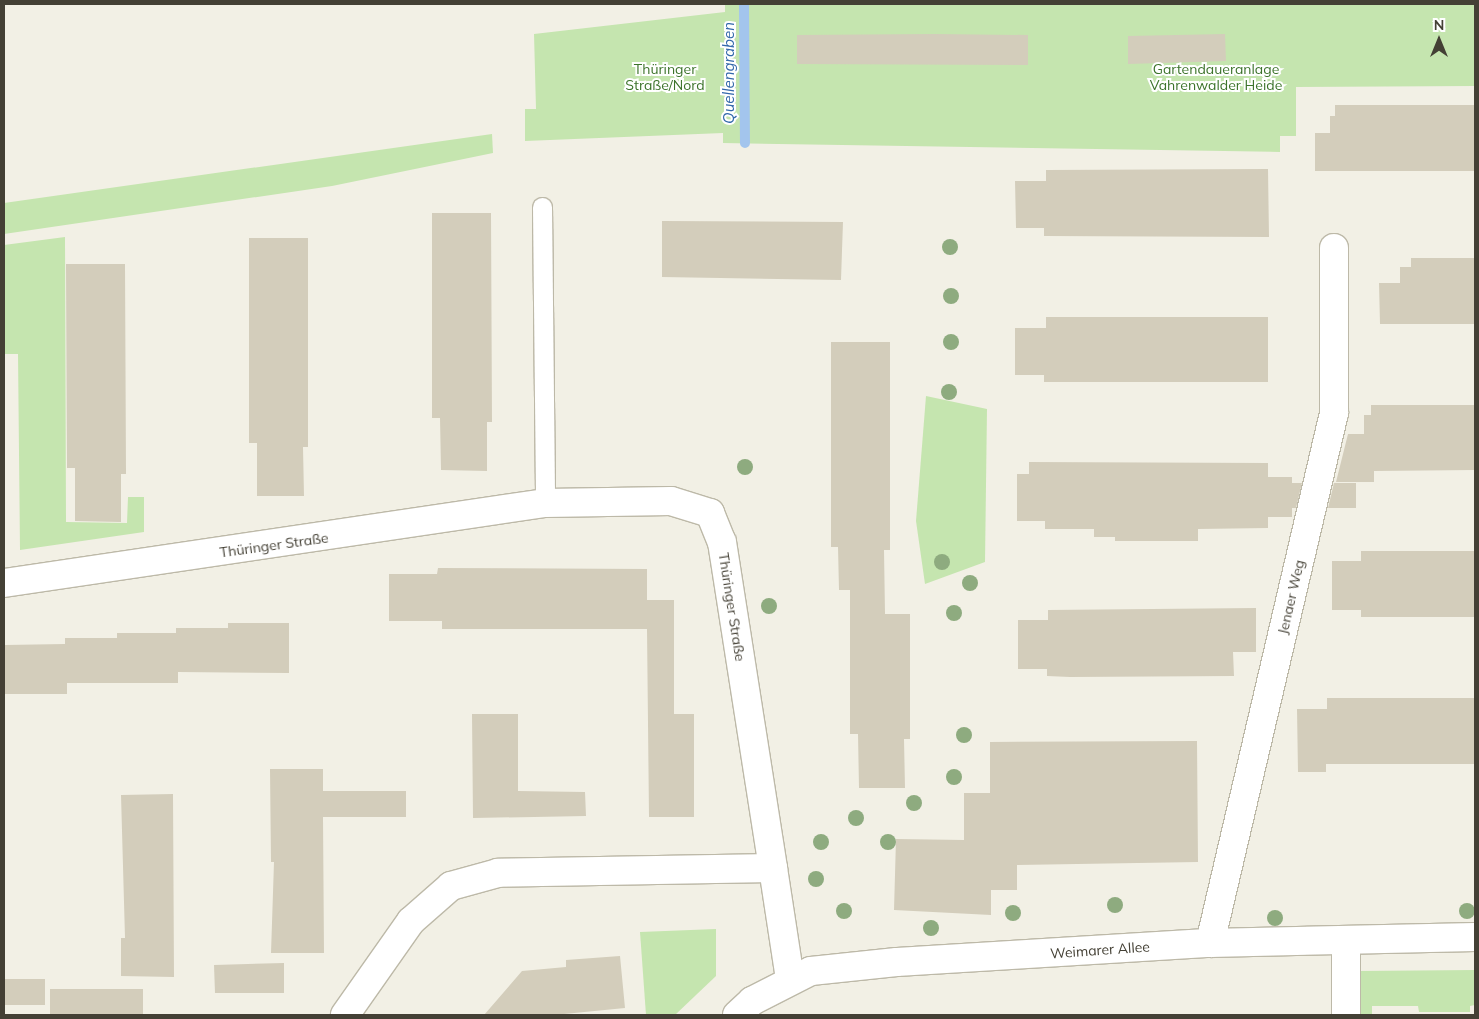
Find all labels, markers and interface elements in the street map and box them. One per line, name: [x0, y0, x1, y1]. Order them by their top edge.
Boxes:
north arrow: [1414, 15, 1464, 65]
text: N: [1434, 16, 1444, 34]
water label: Quellengraben: [720, 22, 738, 124]
park label: Thüringer Straße/Nord: [625, 61, 705, 94]
park label: Gartendaueranlage Vahrenwalder Heide: [1150, 61, 1282, 94]
street label: Thüringer Straße: [219, 529, 329, 561]
street label: Thüringer Straße: [715, 552, 749, 662]
street label: Jenaer Weg: [1274, 558, 1308, 636]
street label: Weimarer Allee: [1050, 938, 1150, 962]

